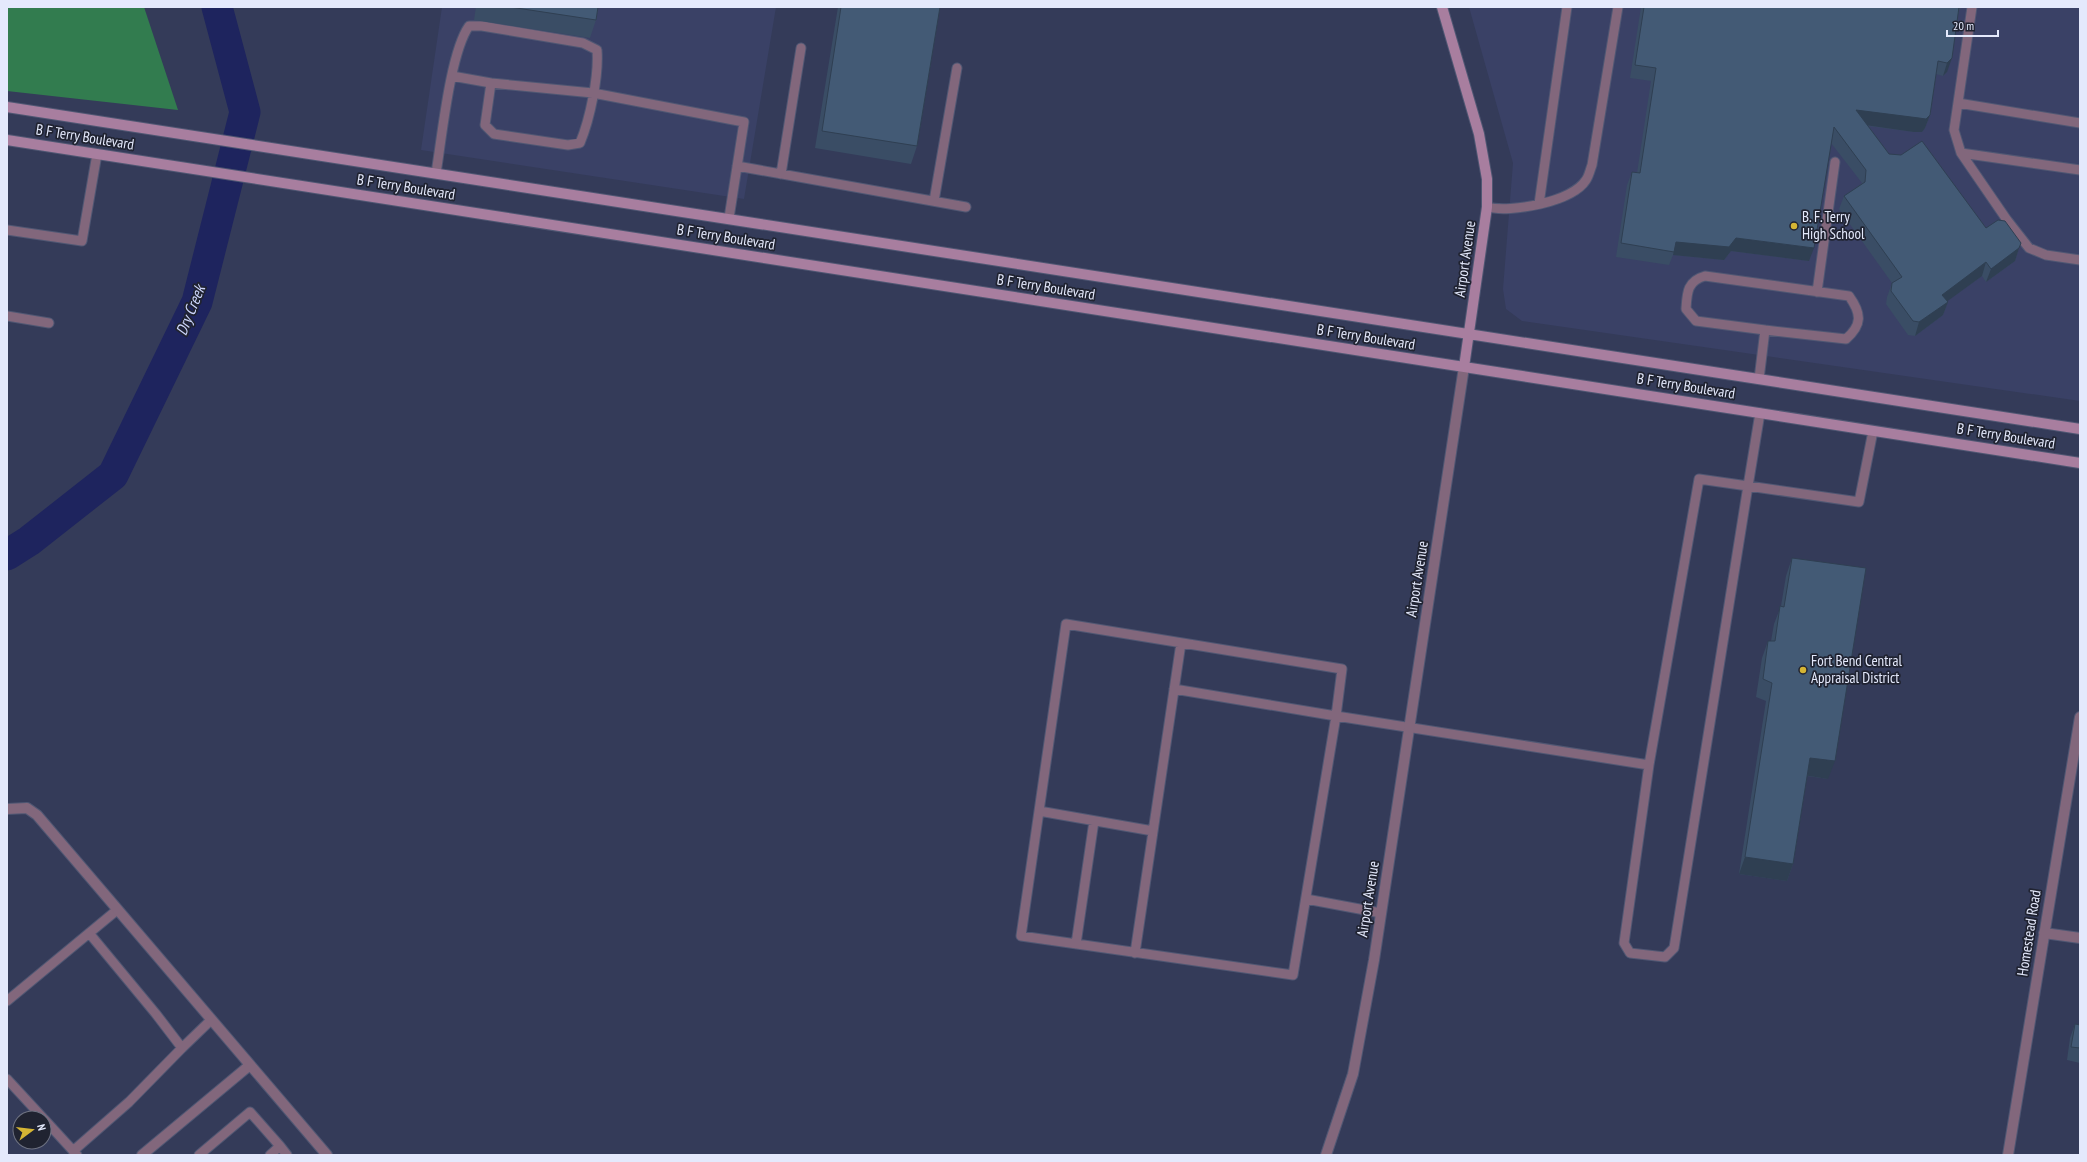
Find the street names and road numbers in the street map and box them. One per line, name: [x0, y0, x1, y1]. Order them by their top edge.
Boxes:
street label: B F Terry Boulevard: [35, 119, 136, 154]
street label: B F Terry Boulevard: [356, 169, 457, 204]
street label: B F Terry Boulevard: [676, 219, 777, 254]
street label: Airport Avenue: [1450, 220, 1479, 298]
street label: B F Terry Boulevard: [996, 269, 1097, 304]
street label: B F Terry Boulevard: [1316, 319, 1417, 354]
street label: B F Terry Boulevard: [1636, 368, 1737, 403]
street label: B F Terry Boulevard: [1956, 418, 2057, 453]
street label: Airport Avenue: [1401, 540, 1432, 618]
street label: Airport Avenue: [1352, 860, 1383, 938]
street label: Homestead Road: [2012, 888, 2045, 977]

